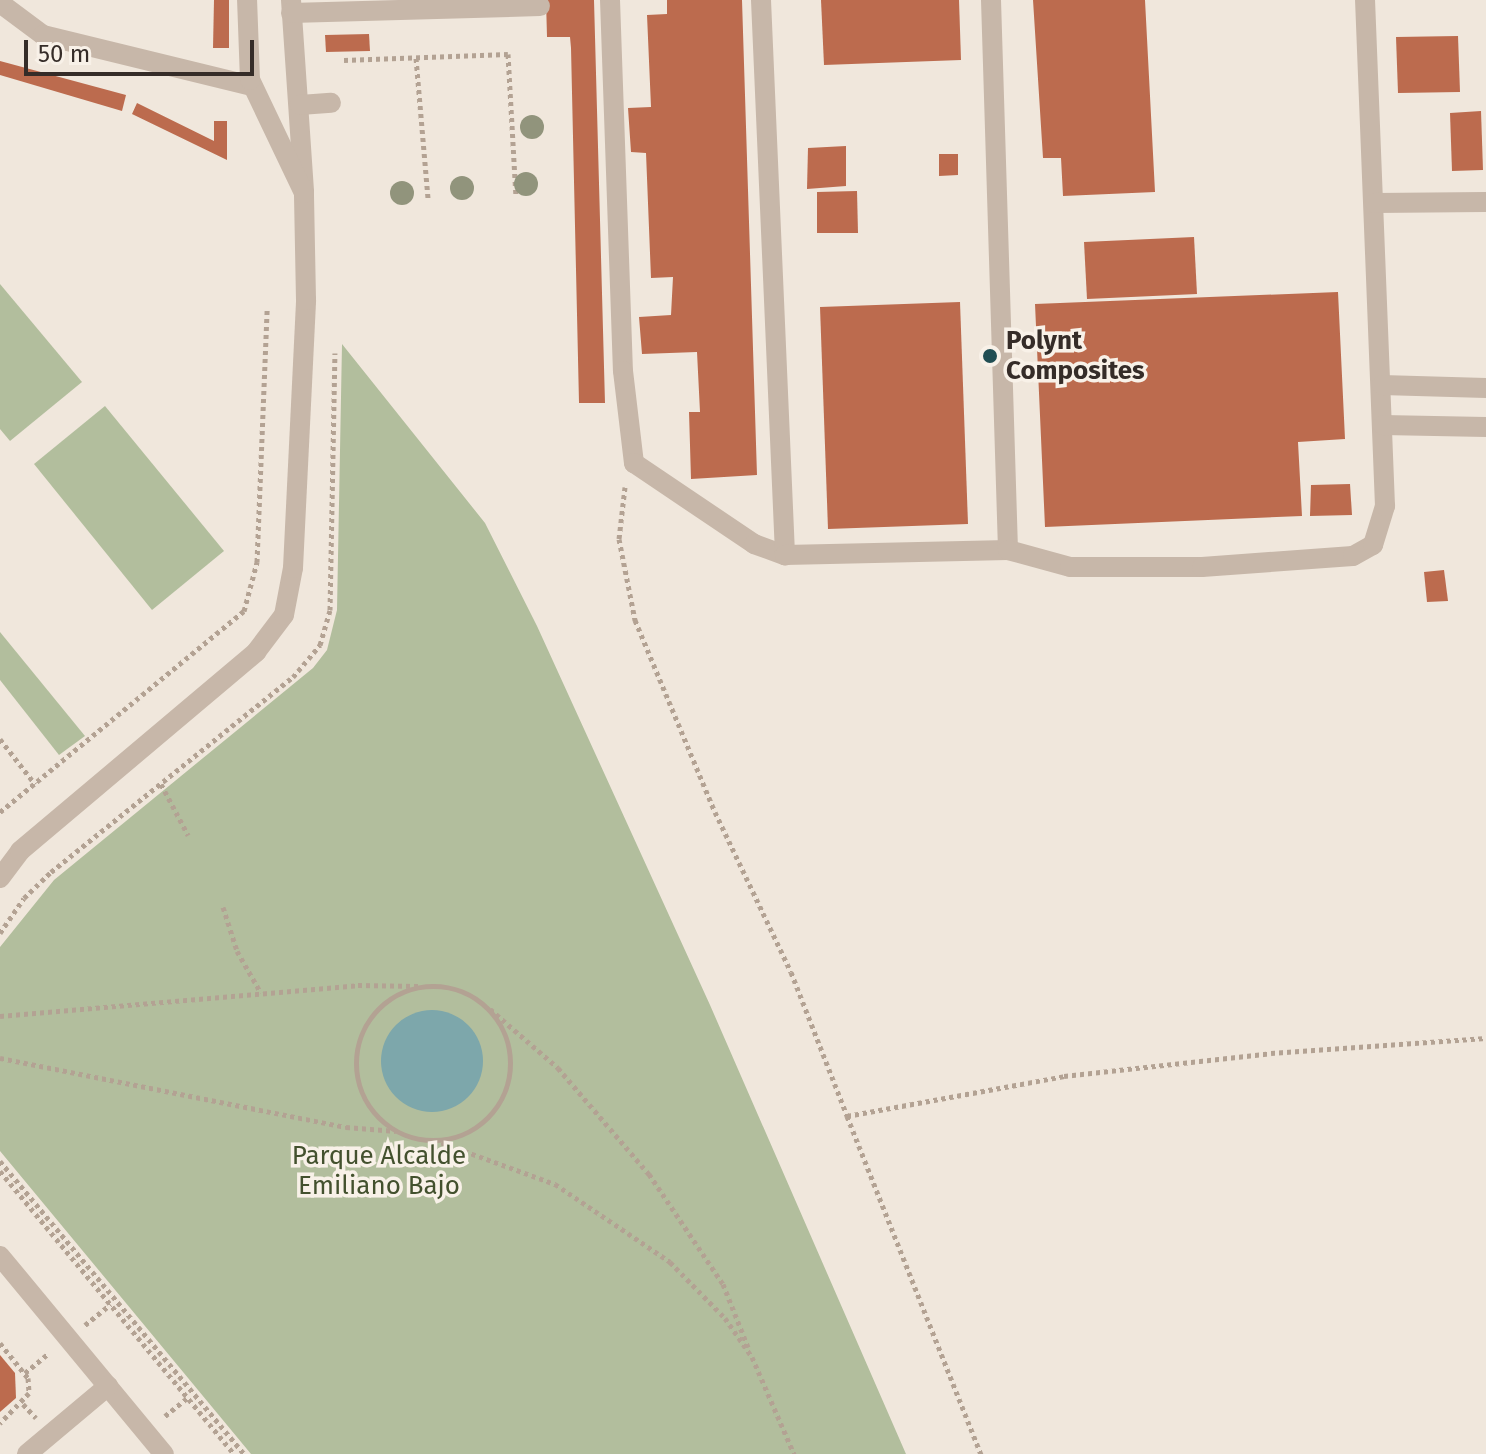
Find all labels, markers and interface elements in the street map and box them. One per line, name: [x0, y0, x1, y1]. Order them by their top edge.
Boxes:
scale bar: [28, 24, 258, 74]
text: 50 m: [38, 40, 90, 68]
place label: Polynt Composites: [1006, 325, 1145, 386]
marker: Polynt Composites: [981, 347, 999, 365]
park label: Parque Alcalde Emiliano Bajo: [292, 1140, 466, 1202]

